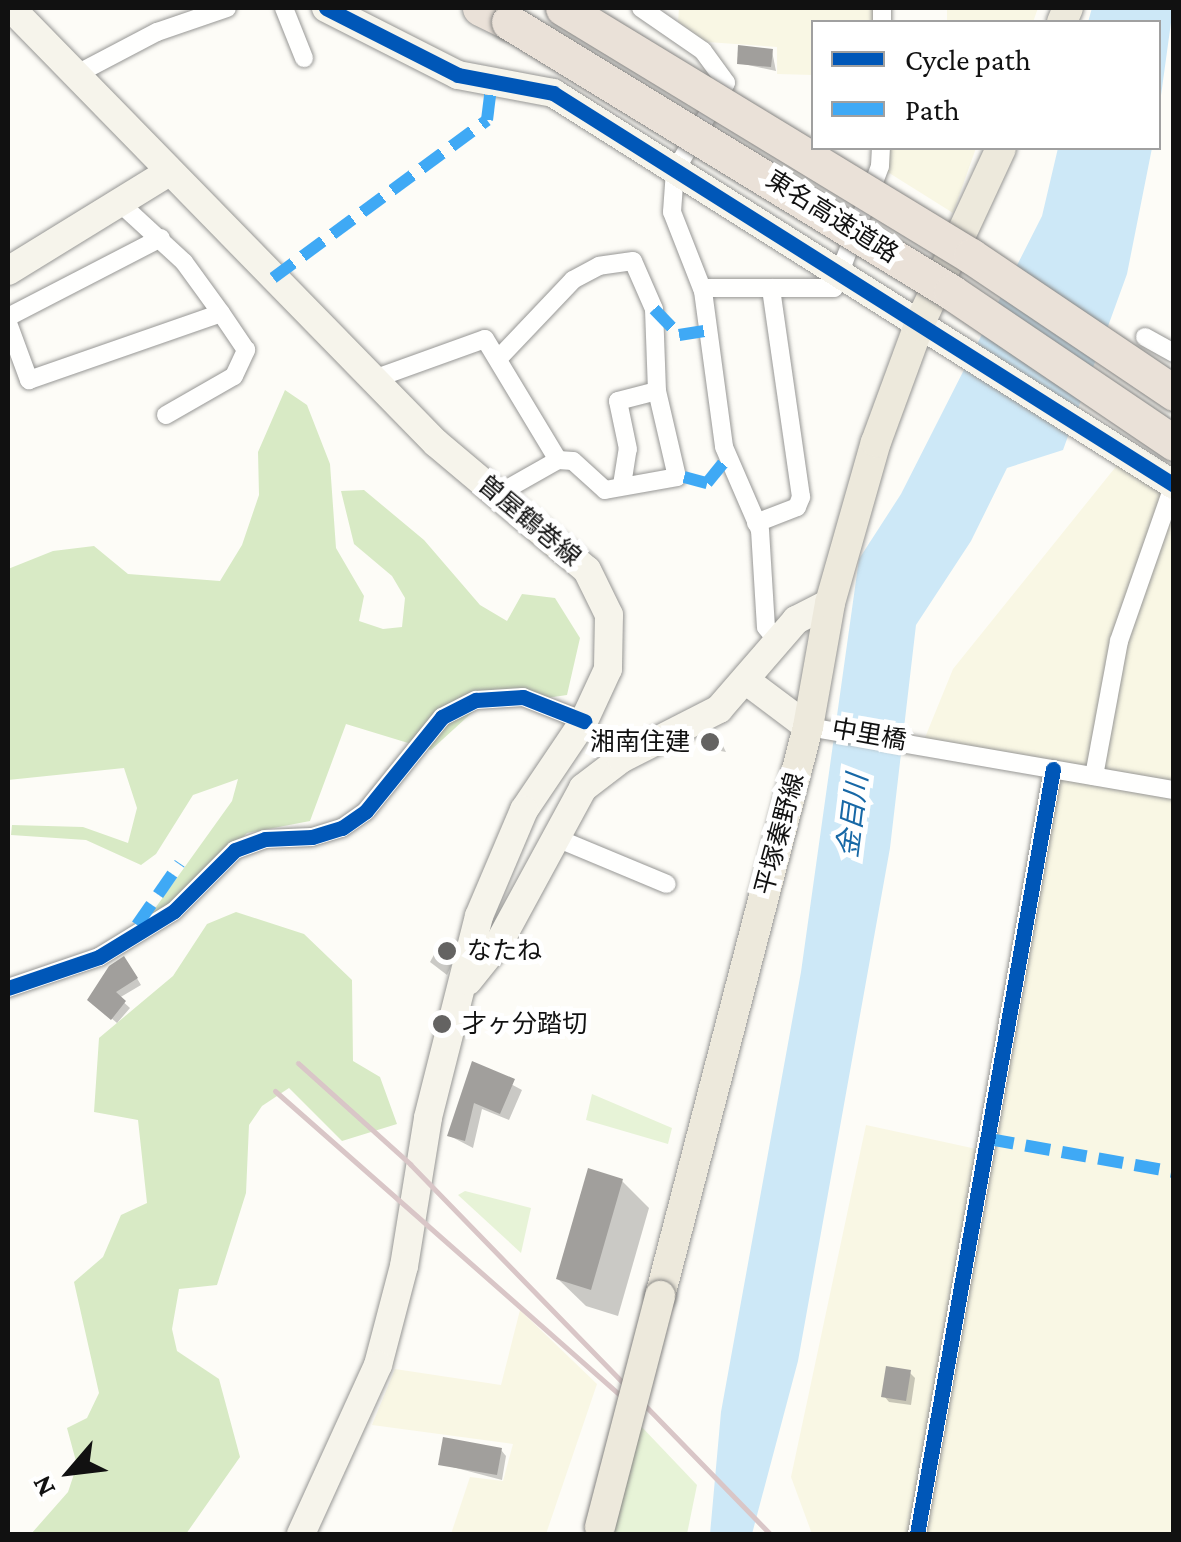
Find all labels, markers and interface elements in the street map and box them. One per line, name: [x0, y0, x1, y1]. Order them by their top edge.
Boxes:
legend: [811, 20, 1161, 150]
text: Cycle path: [905, 43, 1031, 76]
text: Path: [905, 93, 960, 126]
street label: 東名高速道路: [760, 165, 904, 269]
street label: 曽屋鶴巻線: [471, 469, 587, 573]
street label: 中里橋: [829, 714, 909, 756]
place label: 湘南住建: [590, 727, 690, 757]
marker: 湘南住建: [699, 731, 721, 753]
street label: 平塚秦野線: [749, 770, 811, 898]
water label: 金目川: [831, 772, 875, 860]
place label: なたね: [467, 936, 542, 966]
marker: なたね: [436, 940, 458, 962]
place label: 才ヶ分踏切: [462, 1009, 587, 1039]
marker: 才ヶ分踏切: [431, 1013, 453, 1035]
north arrow: [20, 1422, 120, 1522]
text: N: [25, 1471, 61, 1502]

